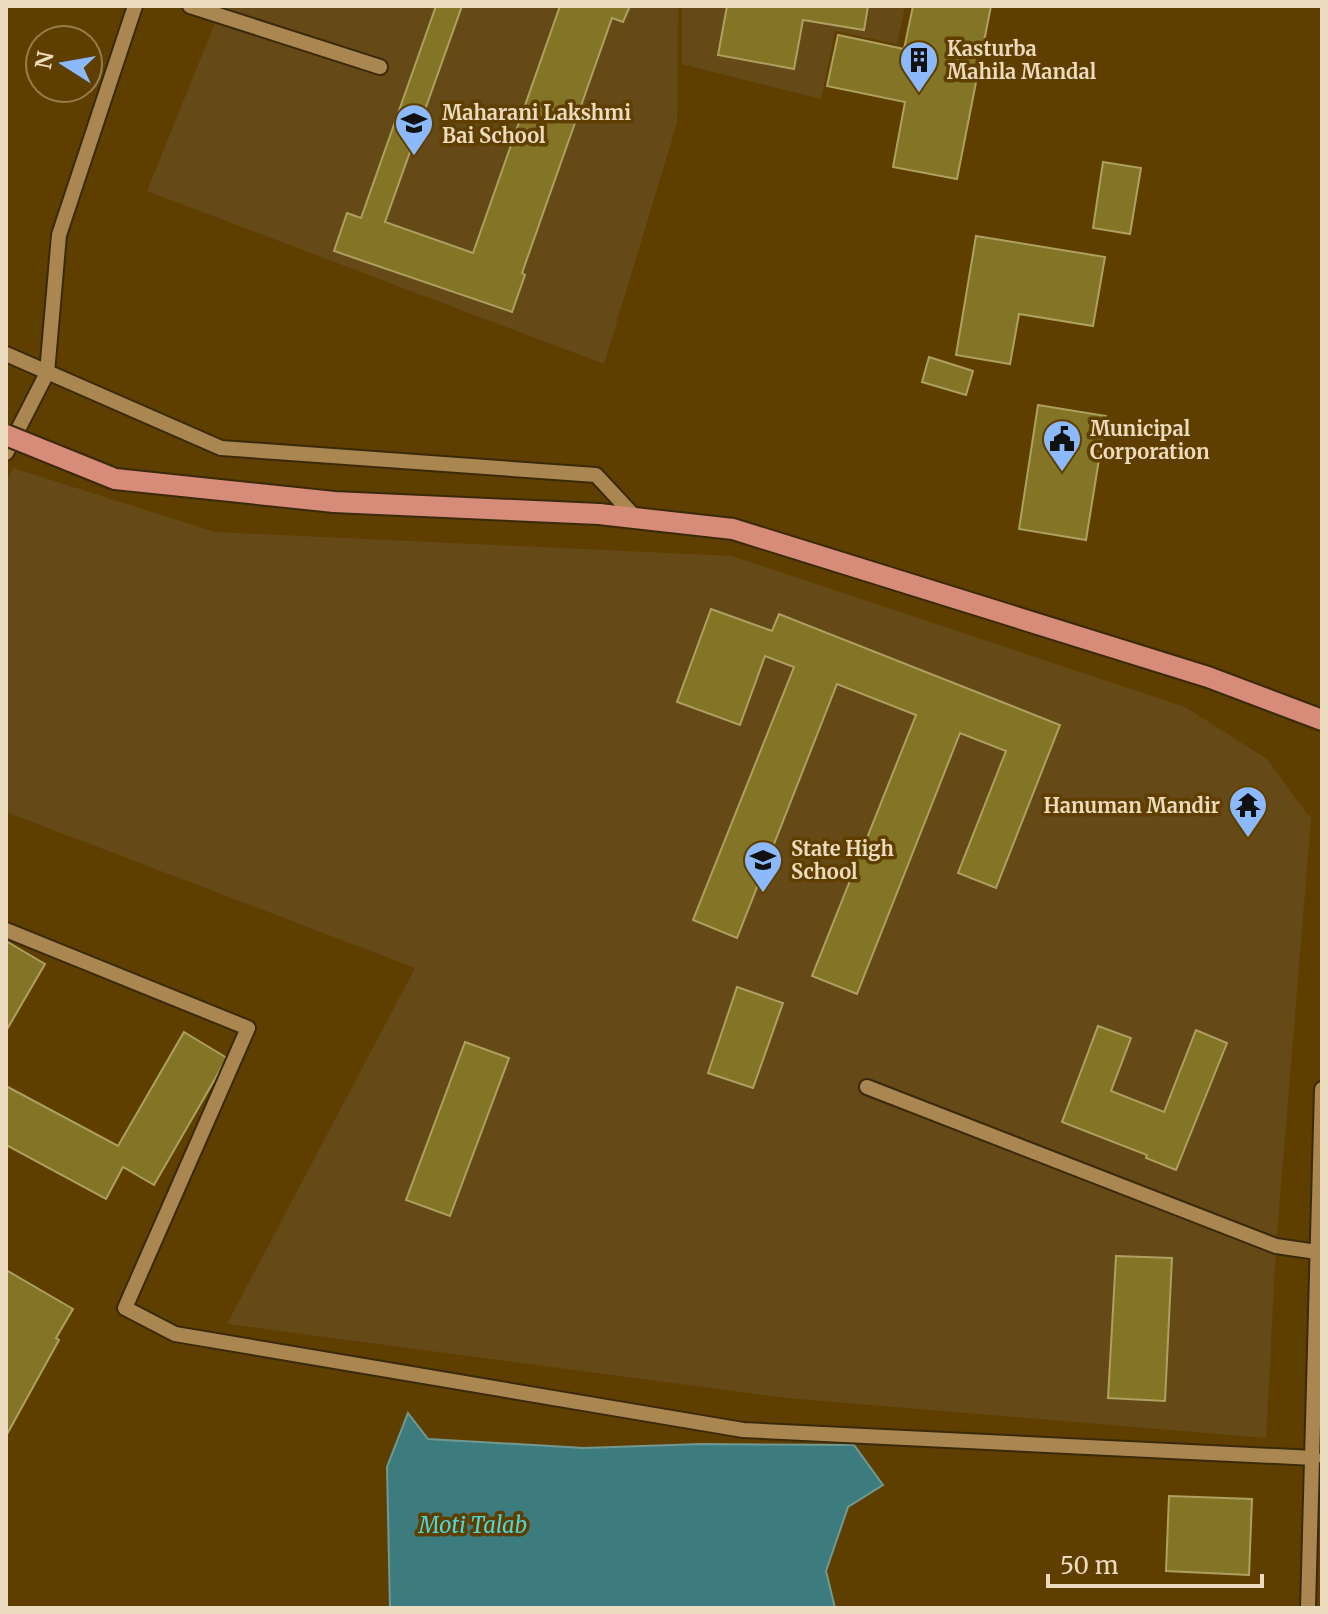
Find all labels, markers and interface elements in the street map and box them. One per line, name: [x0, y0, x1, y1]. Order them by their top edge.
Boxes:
north arrow: [24, 24, 104, 104]
place label: Kasturba Mahila Mandal: [947, 36, 1097, 84]
building icon: Kasturba Mahila Mandal: [898, 39, 940, 94]
text: N: [29, 48, 60, 71]
place label: Maharani Lakshmi Bai School: [442, 100, 631, 148]
school or university icon: Maharani Lakshmi Bai School: [393, 102, 435, 157]
place label: Municipal Corporation: [1090, 416, 1210, 464]
public building icon: Municipal Corporation: [1041, 418, 1083, 473]
temple icon: Hanuman Mandir: [1227, 784, 1269, 839]
place label: Hanuman Mandir: [1044, 793, 1220, 818]
place label: State High School: [791, 836, 894, 884]
school or university icon: State High School: [742, 839, 784, 894]
water label: Moti Talab: [418, 1511, 527, 1539]
scale bar: [1048, 1538, 1262, 1588]
text: 50 m: [1060, 1550, 1119, 1581]

